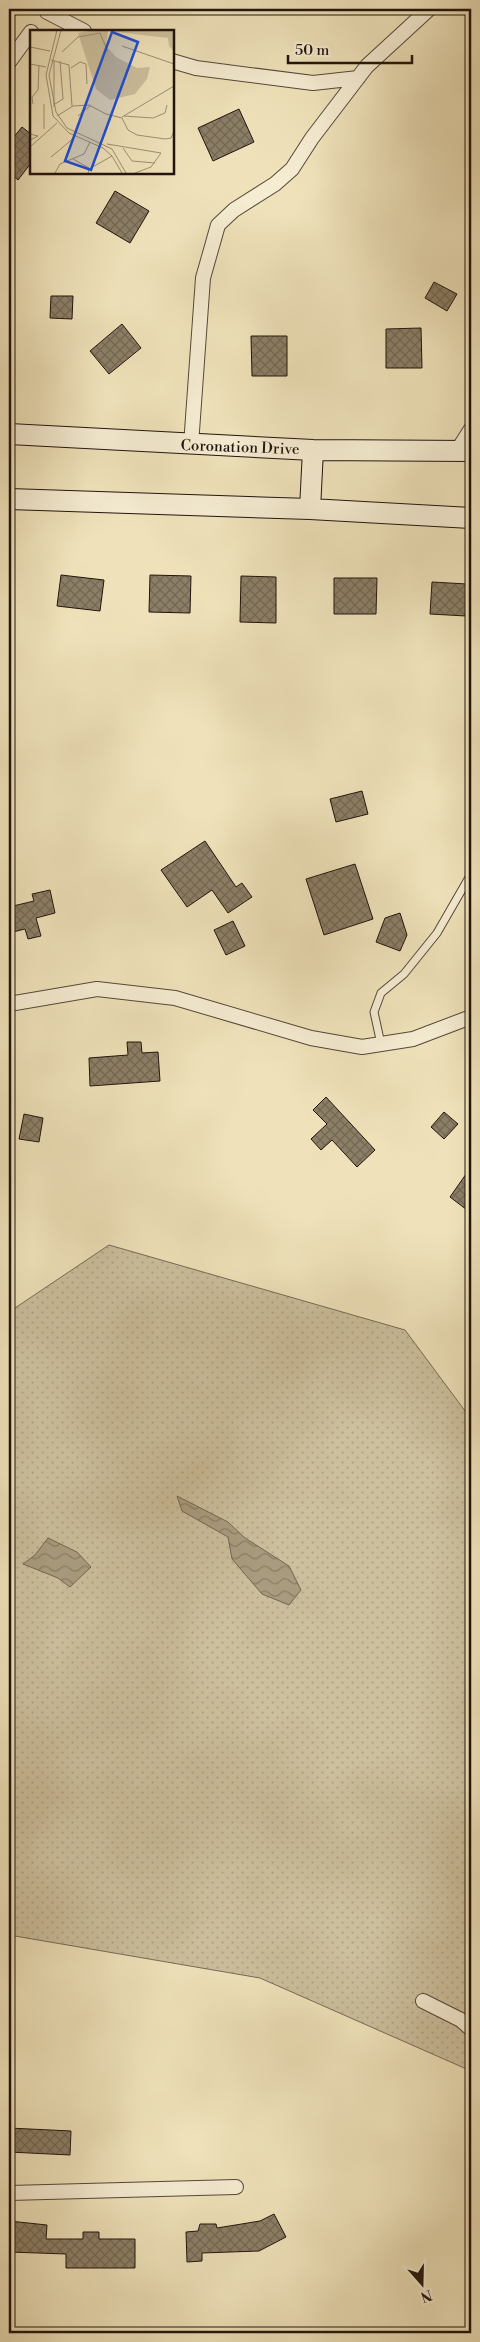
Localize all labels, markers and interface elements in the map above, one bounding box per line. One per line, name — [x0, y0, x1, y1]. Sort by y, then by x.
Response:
inset map — [30, 30, 174, 174]
scale bar — [288, 32, 411, 64]
text: 50 m — [295, 41, 329, 60]
street label: Coronation Drive — [180, 436, 300, 459]
north arrow — [398, 2260, 448, 2310]
text: N — [418, 2285, 434, 2306]

